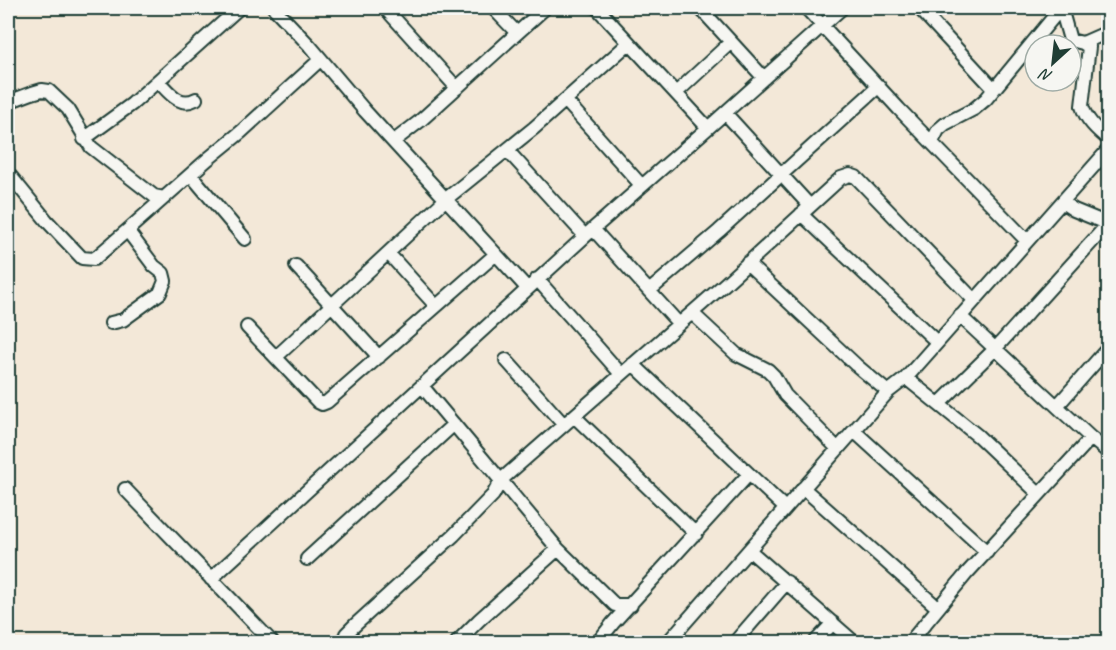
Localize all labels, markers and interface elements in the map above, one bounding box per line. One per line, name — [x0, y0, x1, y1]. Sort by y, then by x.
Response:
north arrow — [1023, 33, 1083, 93]
text: N — [1035, 63, 1056, 87]

